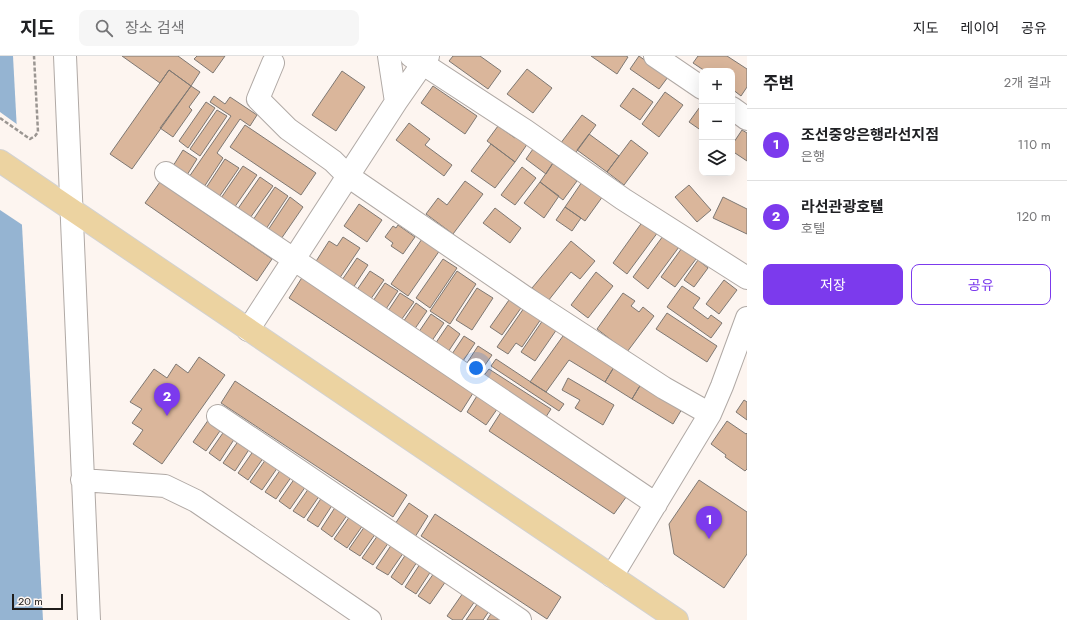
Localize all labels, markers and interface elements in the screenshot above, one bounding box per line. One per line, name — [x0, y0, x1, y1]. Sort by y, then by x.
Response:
search box — [79, 10, 359, 46]
text: 지도 — [20, 15, 55, 42]
icon: search — [93, 17, 115, 39]
text: 장소 검색 — [125, 17, 185, 39]
text: 지도 — [913, 18, 939, 38]
text: 레이어 — [961, 18, 999, 38]
text: 공유 — [1021, 18, 1047, 38]
map controls — [699, 68, 735, 176]
button: + — [699, 68, 735, 104]
text: 주변 — [763, 71, 794, 95]
text: 2개 결과 — [1004, 73, 1051, 92]
button: − — [699, 104, 735, 140]
text: 조선중앙은행라선지점 — [801, 124, 939, 146]
text: 1 — [773, 135, 779, 154]
text: 110 m — [1017, 135, 1051, 154]
button: layers — [699, 140, 735, 176]
text: 은행 — [801, 147, 825, 166]
text: 라선관광호텔 — [801, 196, 884, 218]
text: 2 — [772, 207, 780, 226]
text: 120 m — [1016, 207, 1051, 226]
text: 호텔 — [801, 219, 825, 238]
button: 저장 — [763, 264, 903, 305]
button: 공유 — [911, 264, 1051, 305]
your location — [466, 358, 486, 378]
pin: 2 — [154, 383, 180, 416]
pin: 1 — [696, 506, 722, 539]
scale bar — [12, 592, 63, 611]
text: 20 m — [18, 593, 43, 609]

